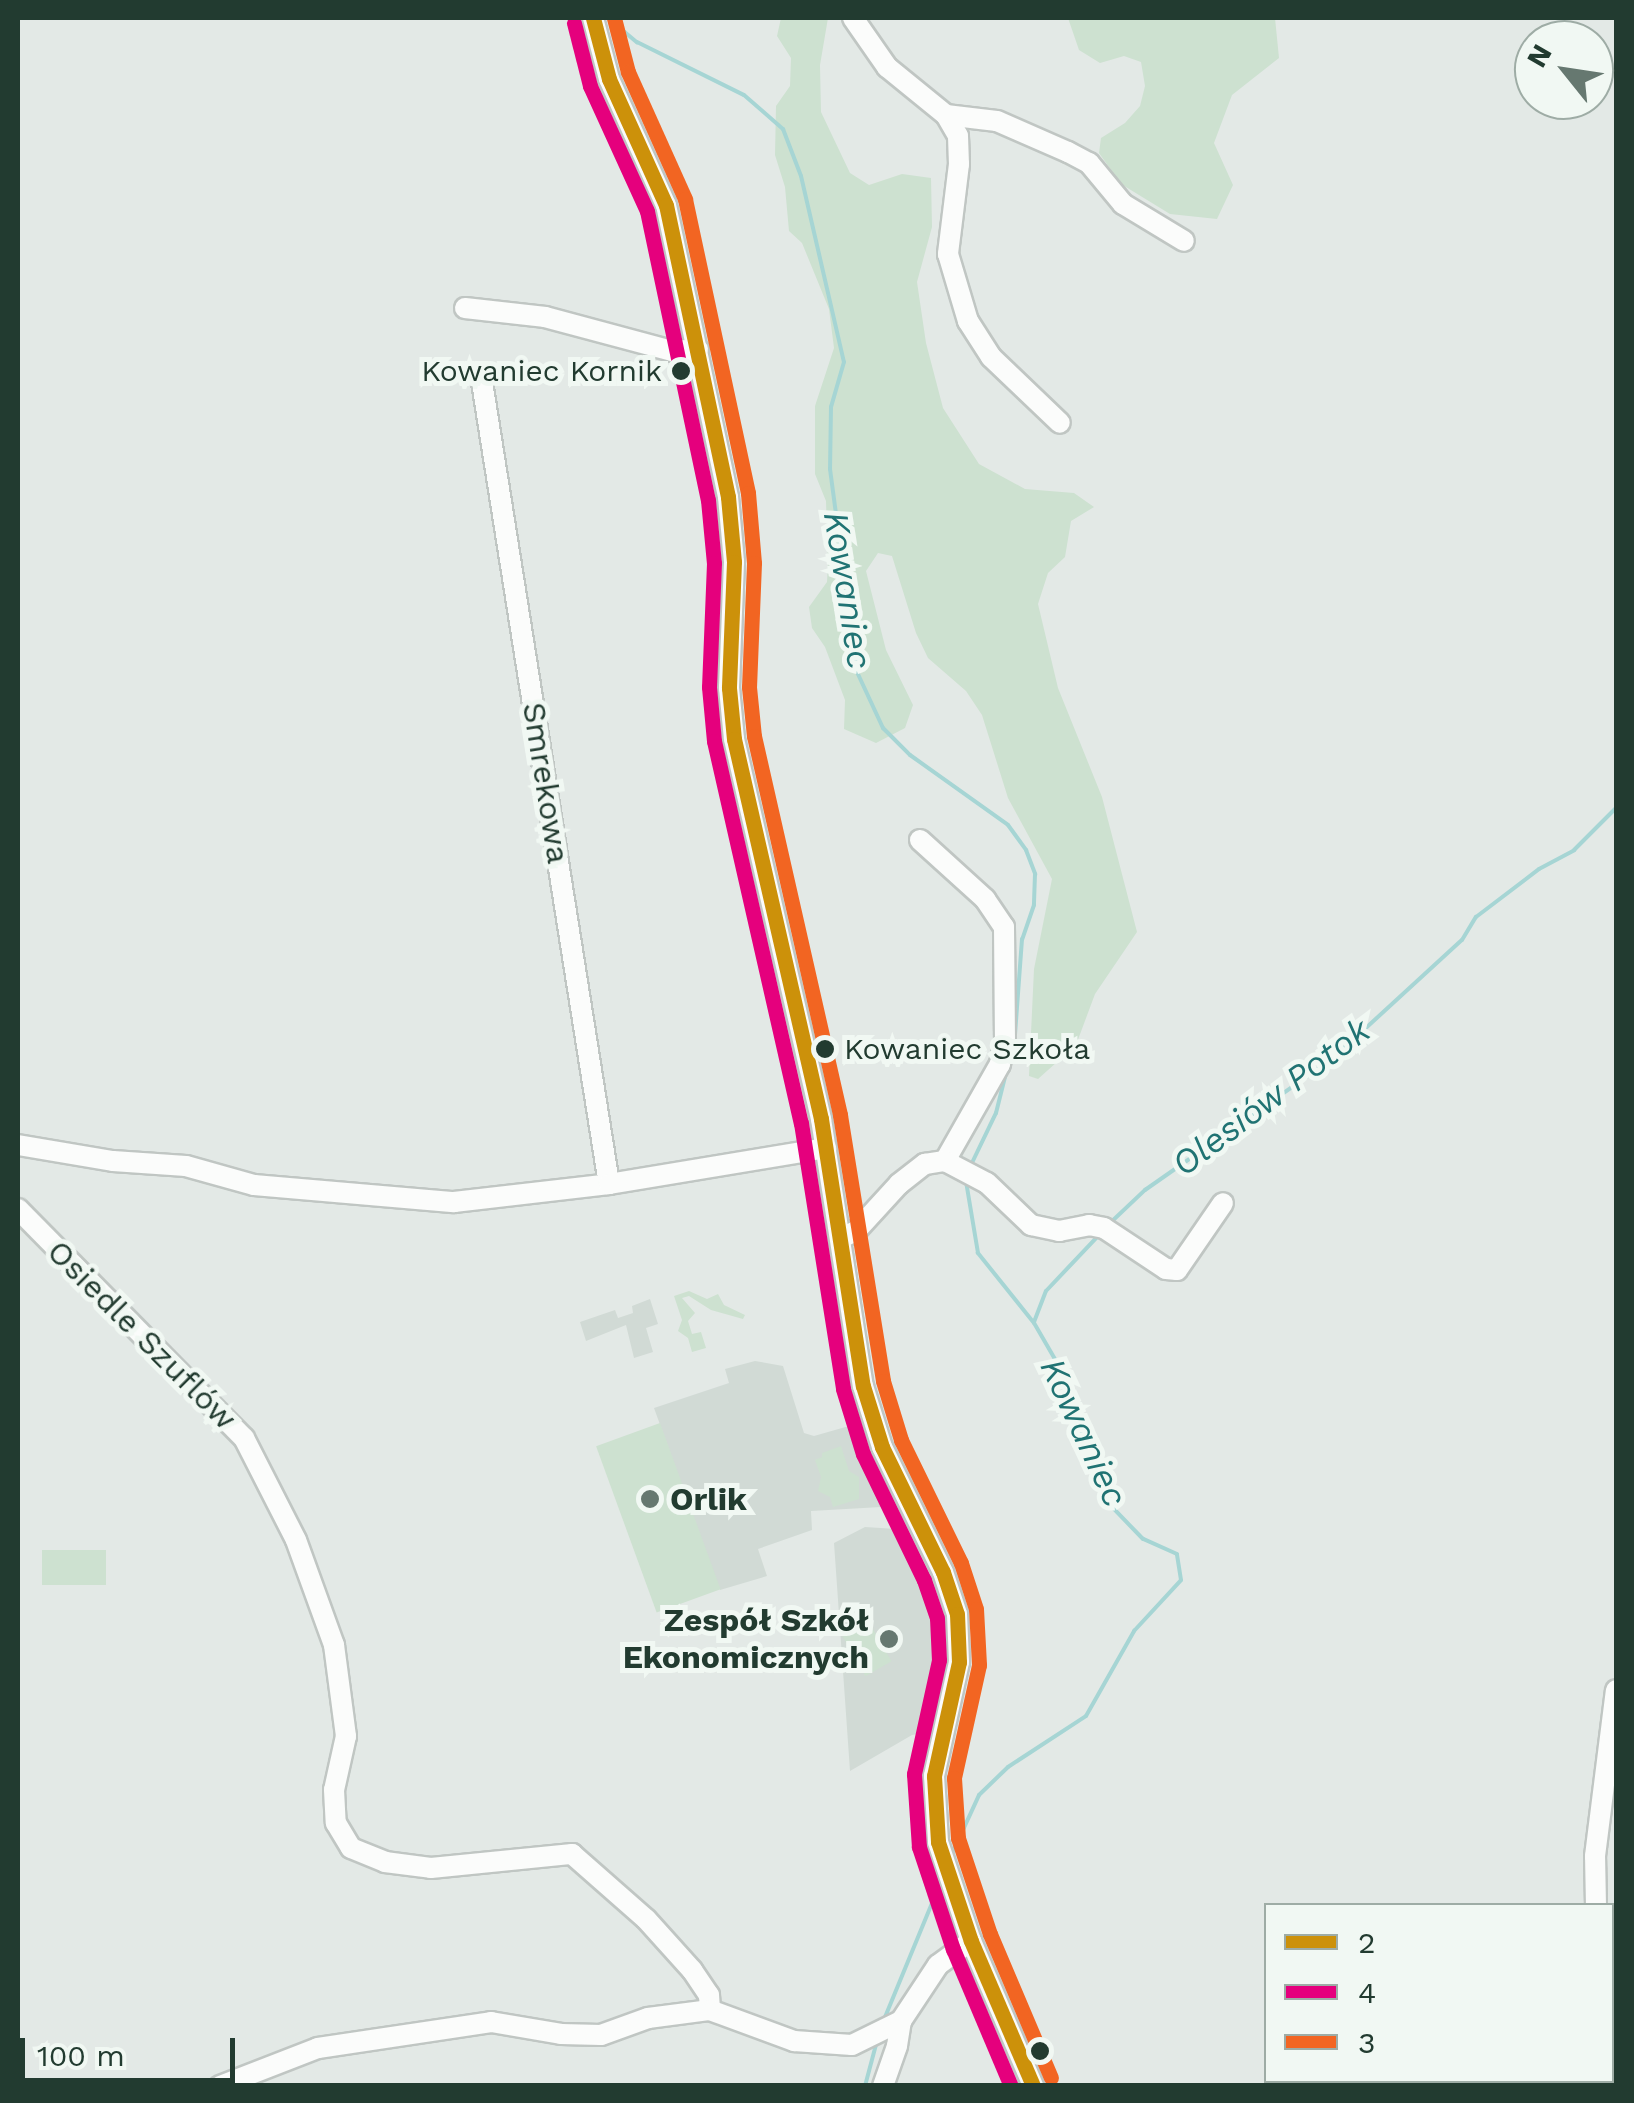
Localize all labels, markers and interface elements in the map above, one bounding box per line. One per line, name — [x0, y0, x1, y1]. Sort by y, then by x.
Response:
north arrow — [1514, 20, 1614, 120]
text: N — [1520, 39, 1559, 73]
place label: Kowaniec Kornik — [421, 353, 662, 389]
marker: Kowaniec Kornik — [671, 361, 691, 381]
water label: Kowaniec — [815, 508, 881, 672]
street label: Smrekowa — [514, 700, 578, 866]
water label: Olesiów Potok — [1163, 1009, 1379, 1185]
place label: Kowaniec Szkoła — [844, 1031, 1090, 1067]
marker: Kowaniec Szkoła — [815, 1039, 835, 1059]
street label: Osiedle Szuflów — [39, 1232, 245, 1438]
water label: Kowaniec — [1031, 1351, 1137, 1513]
place label: Orlik — [670, 1480, 747, 1518]
marker: Orlik — [639, 1488, 661, 1510]
place label: Zespół Szkół Ekonomicznych — [623, 1602, 869, 1677]
marker: Zespół Szkół Ekonomicznych — [878, 1628, 900, 1650]
legend — [1264, 1903, 1614, 2083]
text: 2 — [1358, 1925, 1376, 1960]
text: 4 — [1358, 1975, 1376, 2010]
scale bar — [25, 2018, 240, 2080]
text: 3 — [1358, 2025, 1376, 2060]
text: 100 m — [37, 2038, 125, 2073]
unlabelled marker — [1030, 2041, 1050, 2061]

